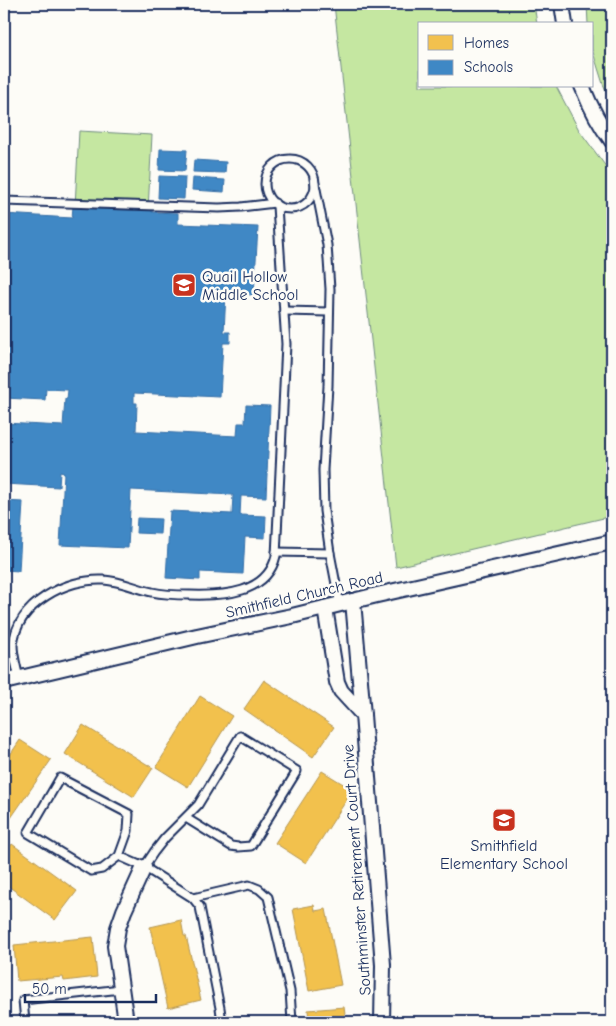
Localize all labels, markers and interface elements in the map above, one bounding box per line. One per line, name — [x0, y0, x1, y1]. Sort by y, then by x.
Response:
legend — [418, 22, 594, 88]
text: Homes — [464, 34, 509, 52]
text: Schools — [464, 58, 513, 76]
place label: Quail Hollow Middle School — [202, 268, 298, 304]
school or university icon: Quail Hollow Middle School — [171, 272, 197, 298]
street label: Smithfield Church Road — [224, 568, 385, 622]
street label: Southminster Retirement Court Drive — [339, 744, 375, 996]
school or university icon: Smithfield Elementary School — [491, 807, 517, 833]
place label: Smithfield Elementary School — [440, 837, 568, 873]
scale bar — [25, 971, 156, 1003]
text: 50 m — [32, 980, 67, 998]

